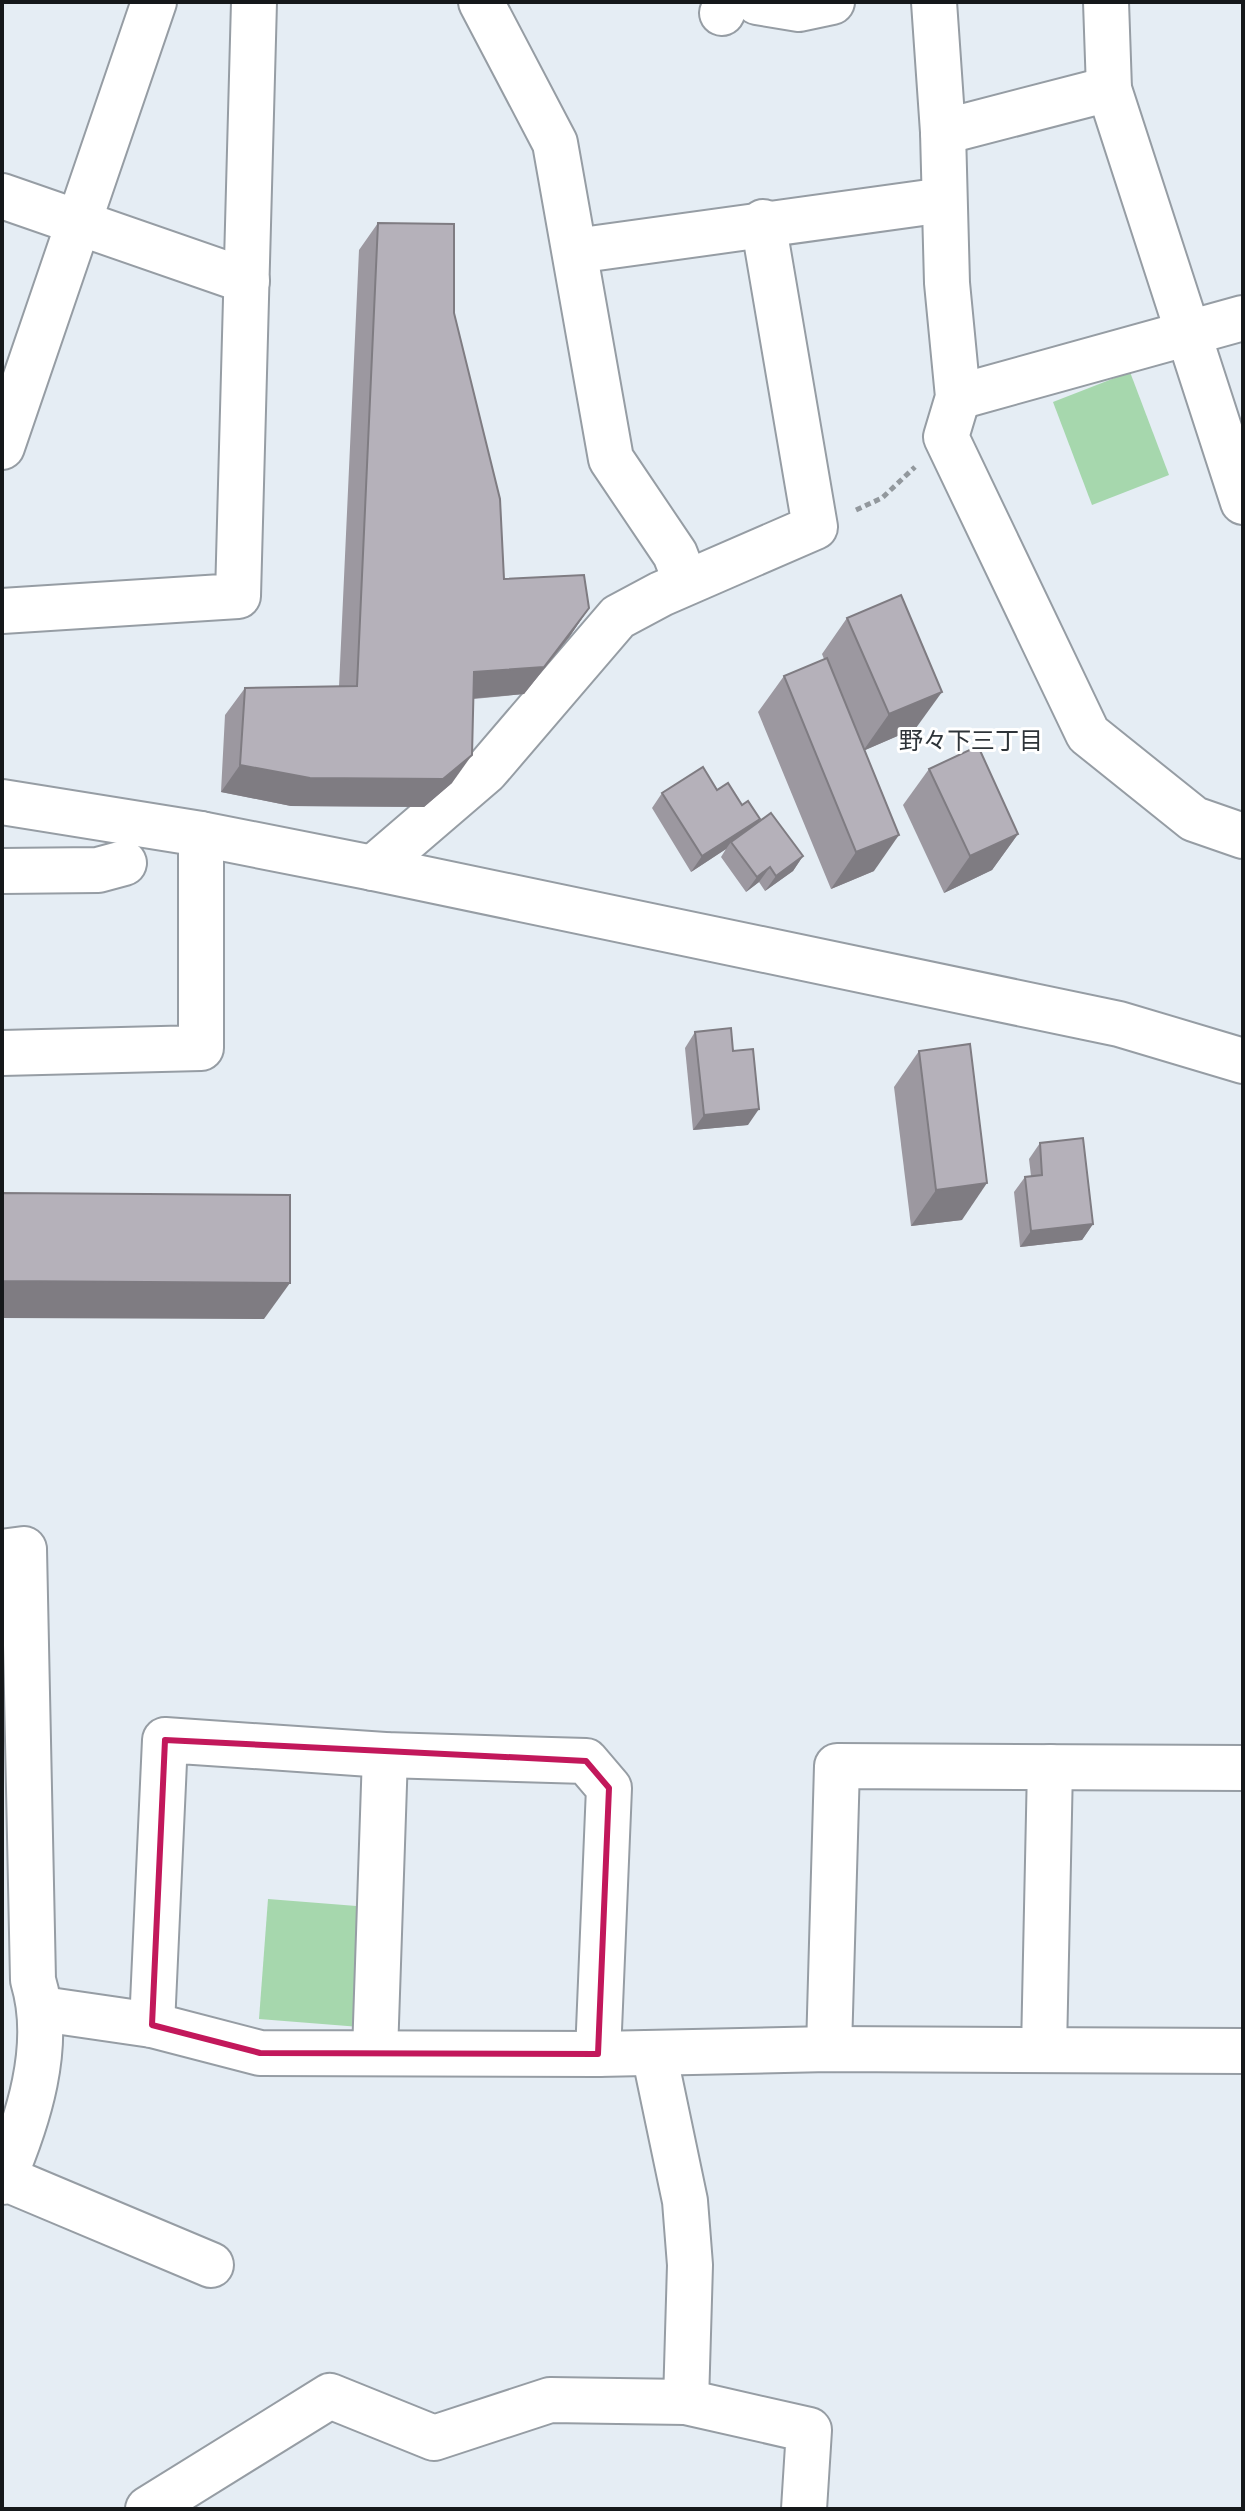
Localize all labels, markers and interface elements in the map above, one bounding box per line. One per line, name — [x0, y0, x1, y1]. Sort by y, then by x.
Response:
district label: 野々下三丁目 — [899, 725, 1043, 756]

